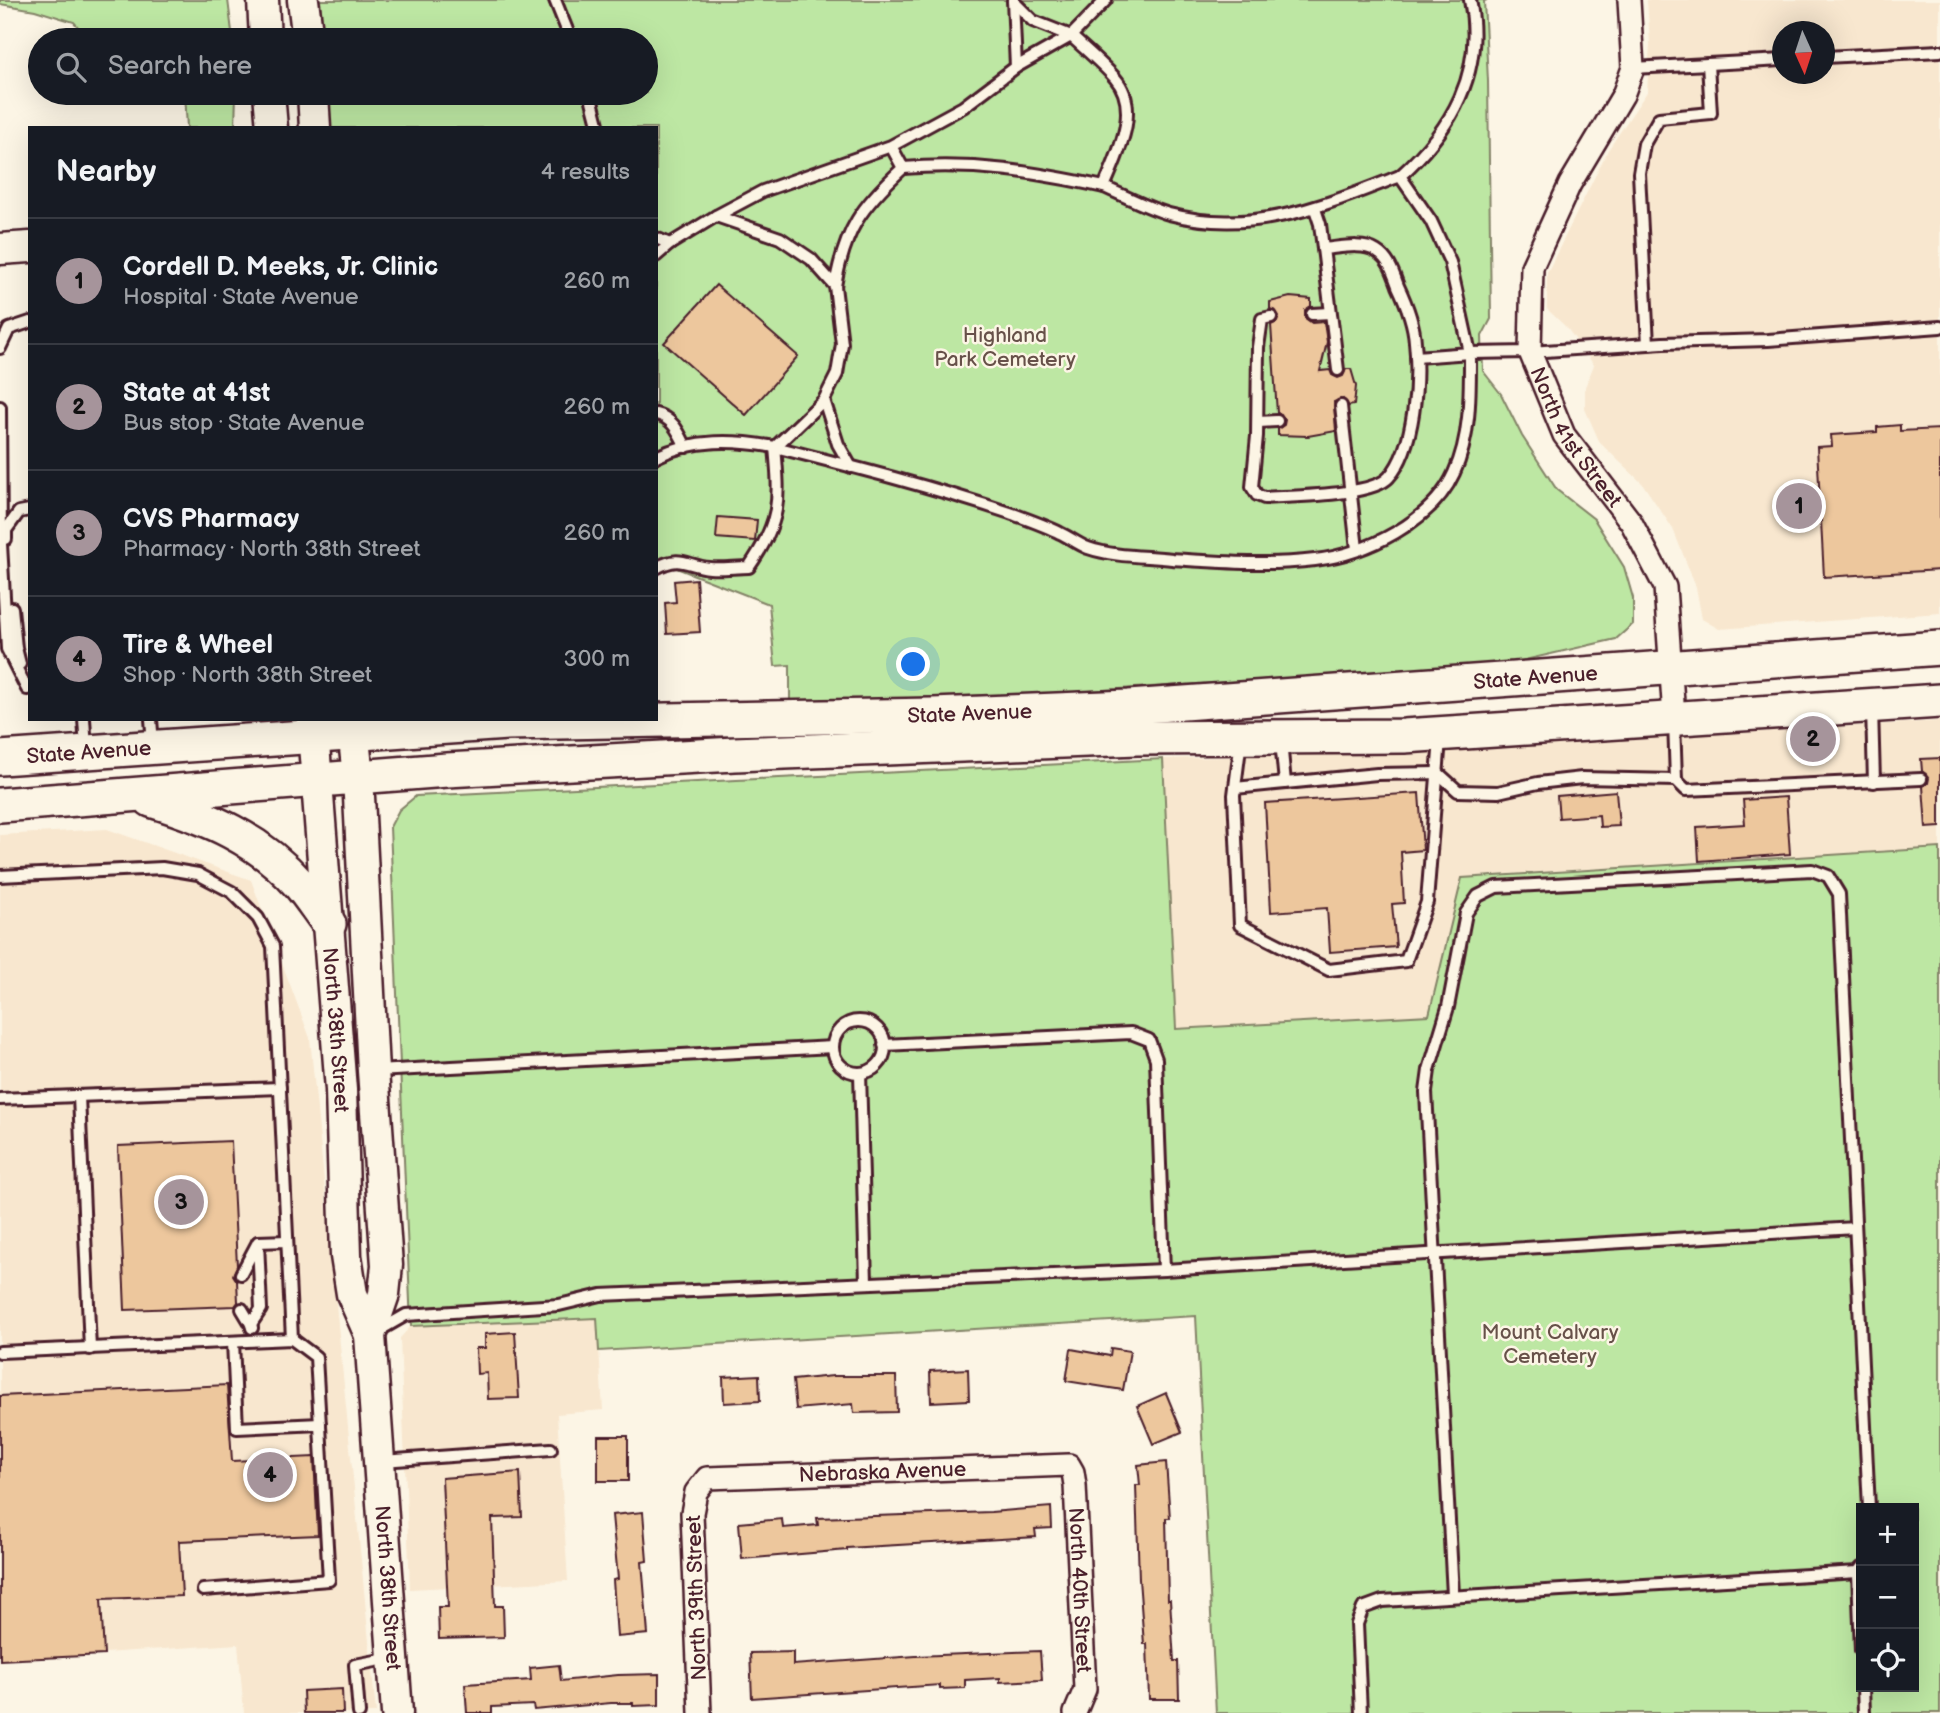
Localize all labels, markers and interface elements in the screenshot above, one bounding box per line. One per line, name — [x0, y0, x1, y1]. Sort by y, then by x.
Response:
north arrow — [1772, 21, 1835, 84]
search box — [28, 28, 658, 105]
icon: search — [52, 48, 90, 86]
text: Search here — [108, 51, 252, 82]
text: Nearby — [56, 154, 156, 190]
text: 4 results — [541, 158, 630, 186]
text: Cordell D. Meeks, Jr. Clinic — [123, 252, 438, 283]
text: 1 — [74, 267, 84, 295]
text: 260 m — [564, 267, 630, 295]
text: Hospital · State Avenue — [123, 283, 359, 311]
park label: Highland Park Cemetery — [934, 323, 1076, 372]
street label: North 41st Street — [1524, 363, 1627, 513]
text: State at 41st — [123, 378, 270, 409]
text: 2 — [72, 393, 86, 421]
text: 260 m — [564, 393, 630, 421]
text: Bus stop · State Avenue — [123, 409, 365, 437]
pin: 1 — [1776, 480, 1822, 532]
text: CVS Pharmacy — [123, 504, 299, 535]
text: 3 — [72, 519, 86, 547]
text: 260 m — [564, 519, 630, 547]
text: Pharmacy · North 38th Street — [123, 535, 421, 563]
text: Tire & Wheel — [123, 630, 273, 661]
text: 4 — [72, 645, 86, 673]
text: 300 m — [564, 645, 630, 673]
your location — [896, 647, 930, 681]
text: Shop · North 38th Street — [123, 661, 372, 689]
street label: State Avenue — [1472, 661, 1599, 695]
street label: State Avenue — [907, 699, 1033, 728]
pin: 2 — [1790, 713, 1836, 765]
street label: State Avenue — [26, 736, 152, 769]
street label: North 38th Street — [317, 947, 354, 1114]
pin: 3 — [158, 1176, 204, 1228]
park label: Mount Calvary Cemetery — [1482, 1320, 1619, 1369]
pin: 4 — [247, 1449, 293, 1501]
street label: Nebraska Avenue — [798, 1457, 967, 1488]
map controls — [1856, 1503, 1919, 1692]
button: + — [1856, 1503, 1919, 1566]
street label: North 38th Street — [369, 1505, 406, 1672]
street label: North 40th Street — [1063, 1507, 1096, 1674]
street label: North 39th Street — [681, 1514, 712, 1681]
button: − — [1856, 1566, 1919, 1629]
button: locate — [1856, 1629, 1919, 1692]

